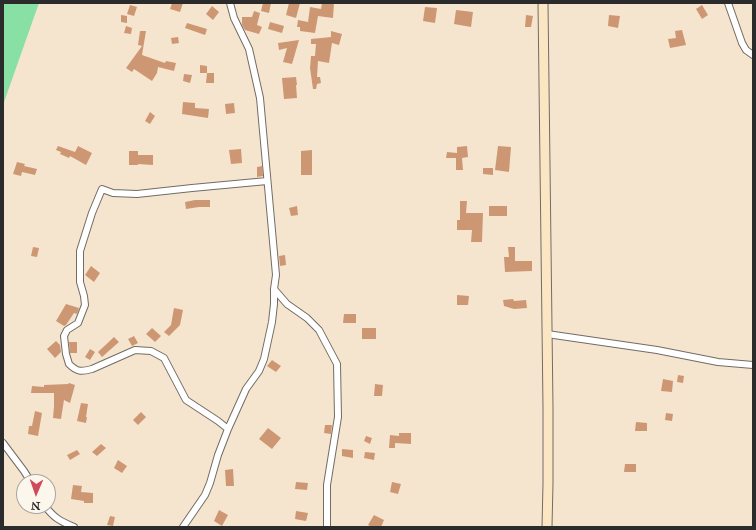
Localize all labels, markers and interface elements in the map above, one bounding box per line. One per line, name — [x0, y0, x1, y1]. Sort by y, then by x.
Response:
north arrow — [16, 474, 56, 514]
text: N — [31, 499, 40, 512]

